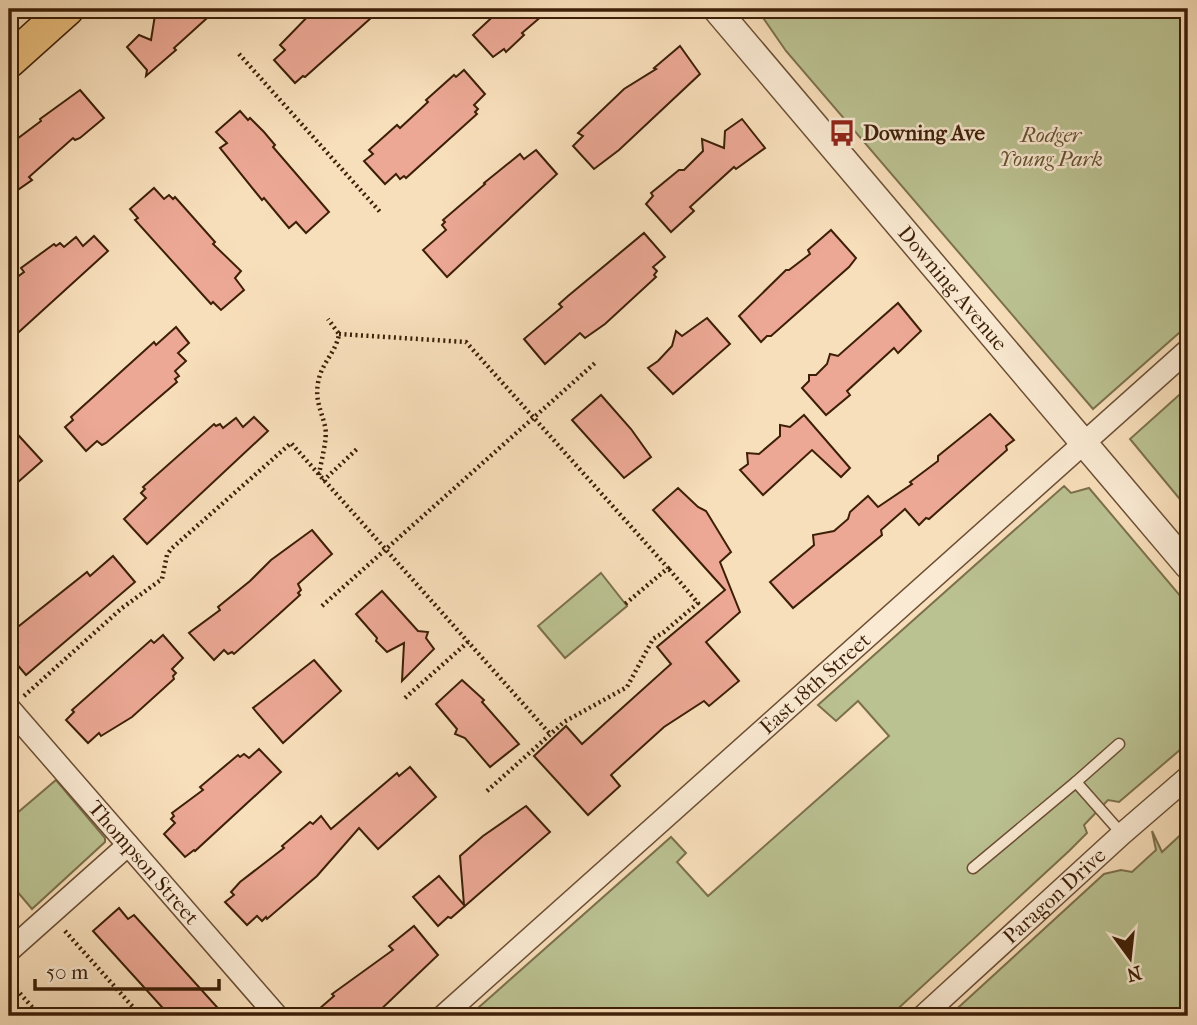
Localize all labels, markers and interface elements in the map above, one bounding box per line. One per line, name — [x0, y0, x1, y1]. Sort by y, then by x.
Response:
bus stop icon: Downing Ave — [827, 118, 857, 148]
place label: Downing Ave — [863, 121, 985, 145]
park label: Rodger Young Park — [999, 123, 1103, 171]
street label: Downing Avenue — [893, 221, 1012, 356]
street label: East 18th Street — [755, 628, 875, 739]
street label: Thompson Street — [83, 796, 204, 930]
street label: Paragon Drive — [998, 843, 1111, 949]
north arrow — [1096, 923, 1166, 993]
scale bar — [35, 948, 219, 992]
text: 50 m — [46, 960, 89, 984]
text: N — [1124, 961, 1144, 986]

